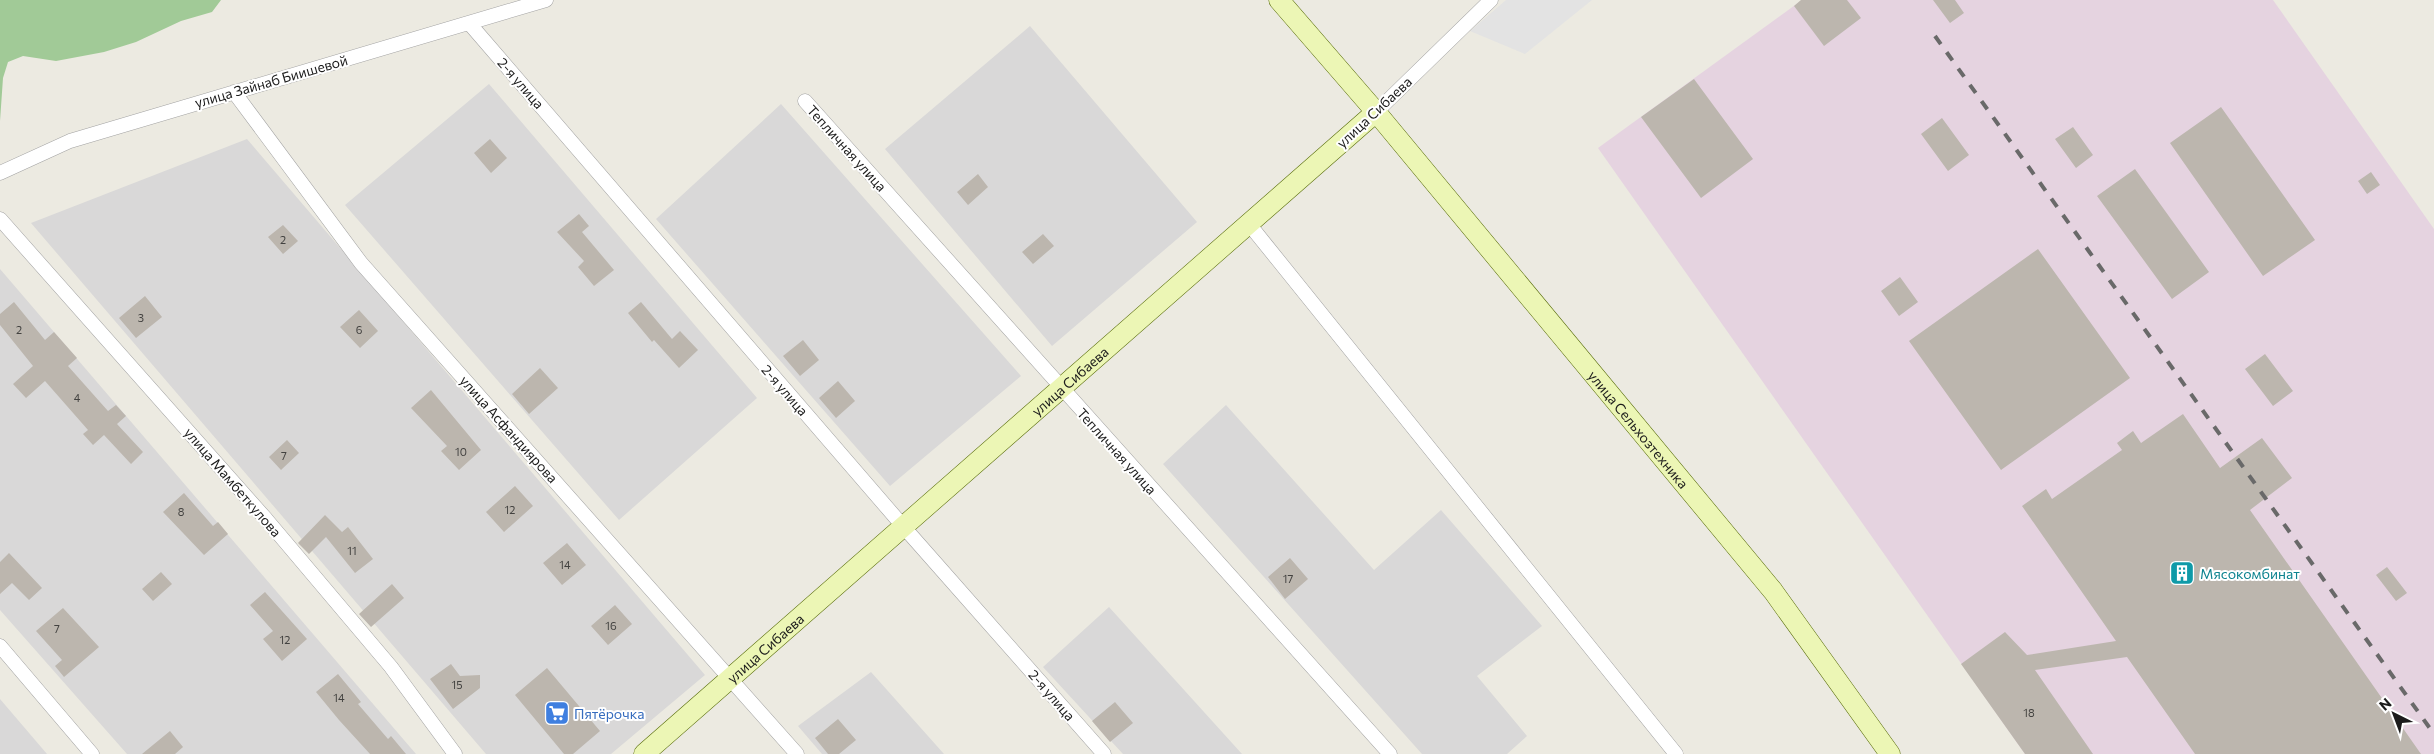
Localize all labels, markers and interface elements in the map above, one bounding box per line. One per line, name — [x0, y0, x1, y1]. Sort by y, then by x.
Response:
street label: улица Зайнаб Биишевой — [193, 51, 349, 111]
street label: 2-я улица — [494, 54, 548, 112]
street label: улица Сибаева — [1333, 73, 1415, 151]
street label: Тепличная улица — [804, 101, 890, 195]
house number: 2 — [280, 233, 286, 246]
house number: 3 — [138, 311, 144, 324]
house number: 2 — [16, 323, 22, 336]
house number: 6 — [356, 323, 363, 336]
street label: улица Сибаева — [1028, 343, 1111, 419]
street label: 2-я улица — [758, 361, 812, 419]
street label: улица Сельхозтехника — [1585, 367, 1692, 491]
street label: улица Асфандиярова — [456, 372, 562, 486]
house number: 4 — [74, 391, 81, 404]
street label: Тепличная улица — [1074, 404, 1160, 498]
street label: улица Мамбеткулова — [181, 424, 285, 540]
house number: 10 — [455, 445, 467, 458]
house number: 7 — [281, 449, 287, 462]
house number: 12 — [505, 503, 515, 516]
house number: 8 — [178, 505, 185, 518]
house number: 11 — [347, 544, 357, 557]
house number: 14 — [559, 558, 571, 571]
building icon: Мясокомбинат — [2169, 560, 2195, 586]
place label: Мясокомбинат — [2200, 565, 2300, 582]
house number: 17 — [1283, 572, 1293, 585]
street label: улица Сибаева — [723, 610, 807, 686]
house number: 16 — [605, 619, 617, 632]
house number: 7 — [54, 622, 60, 635]
house number: 12 — [280, 633, 290, 646]
street label: 2-я улица — [1025, 666, 1079, 724]
house number: 15 — [451, 678, 463, 691]
north arrow — [2369, 689, 2419, 739]
house number: 14 — [333, 691, 345, 704]
text: N — [2375, 694, 2395, 714]
supermarket icon: Пятёрочка — [544, 700, 570, 726]
place label: Пятёрочка — [574, 705, 644, 722]
house number: 18 — [2023, 706, 2035, 719]

